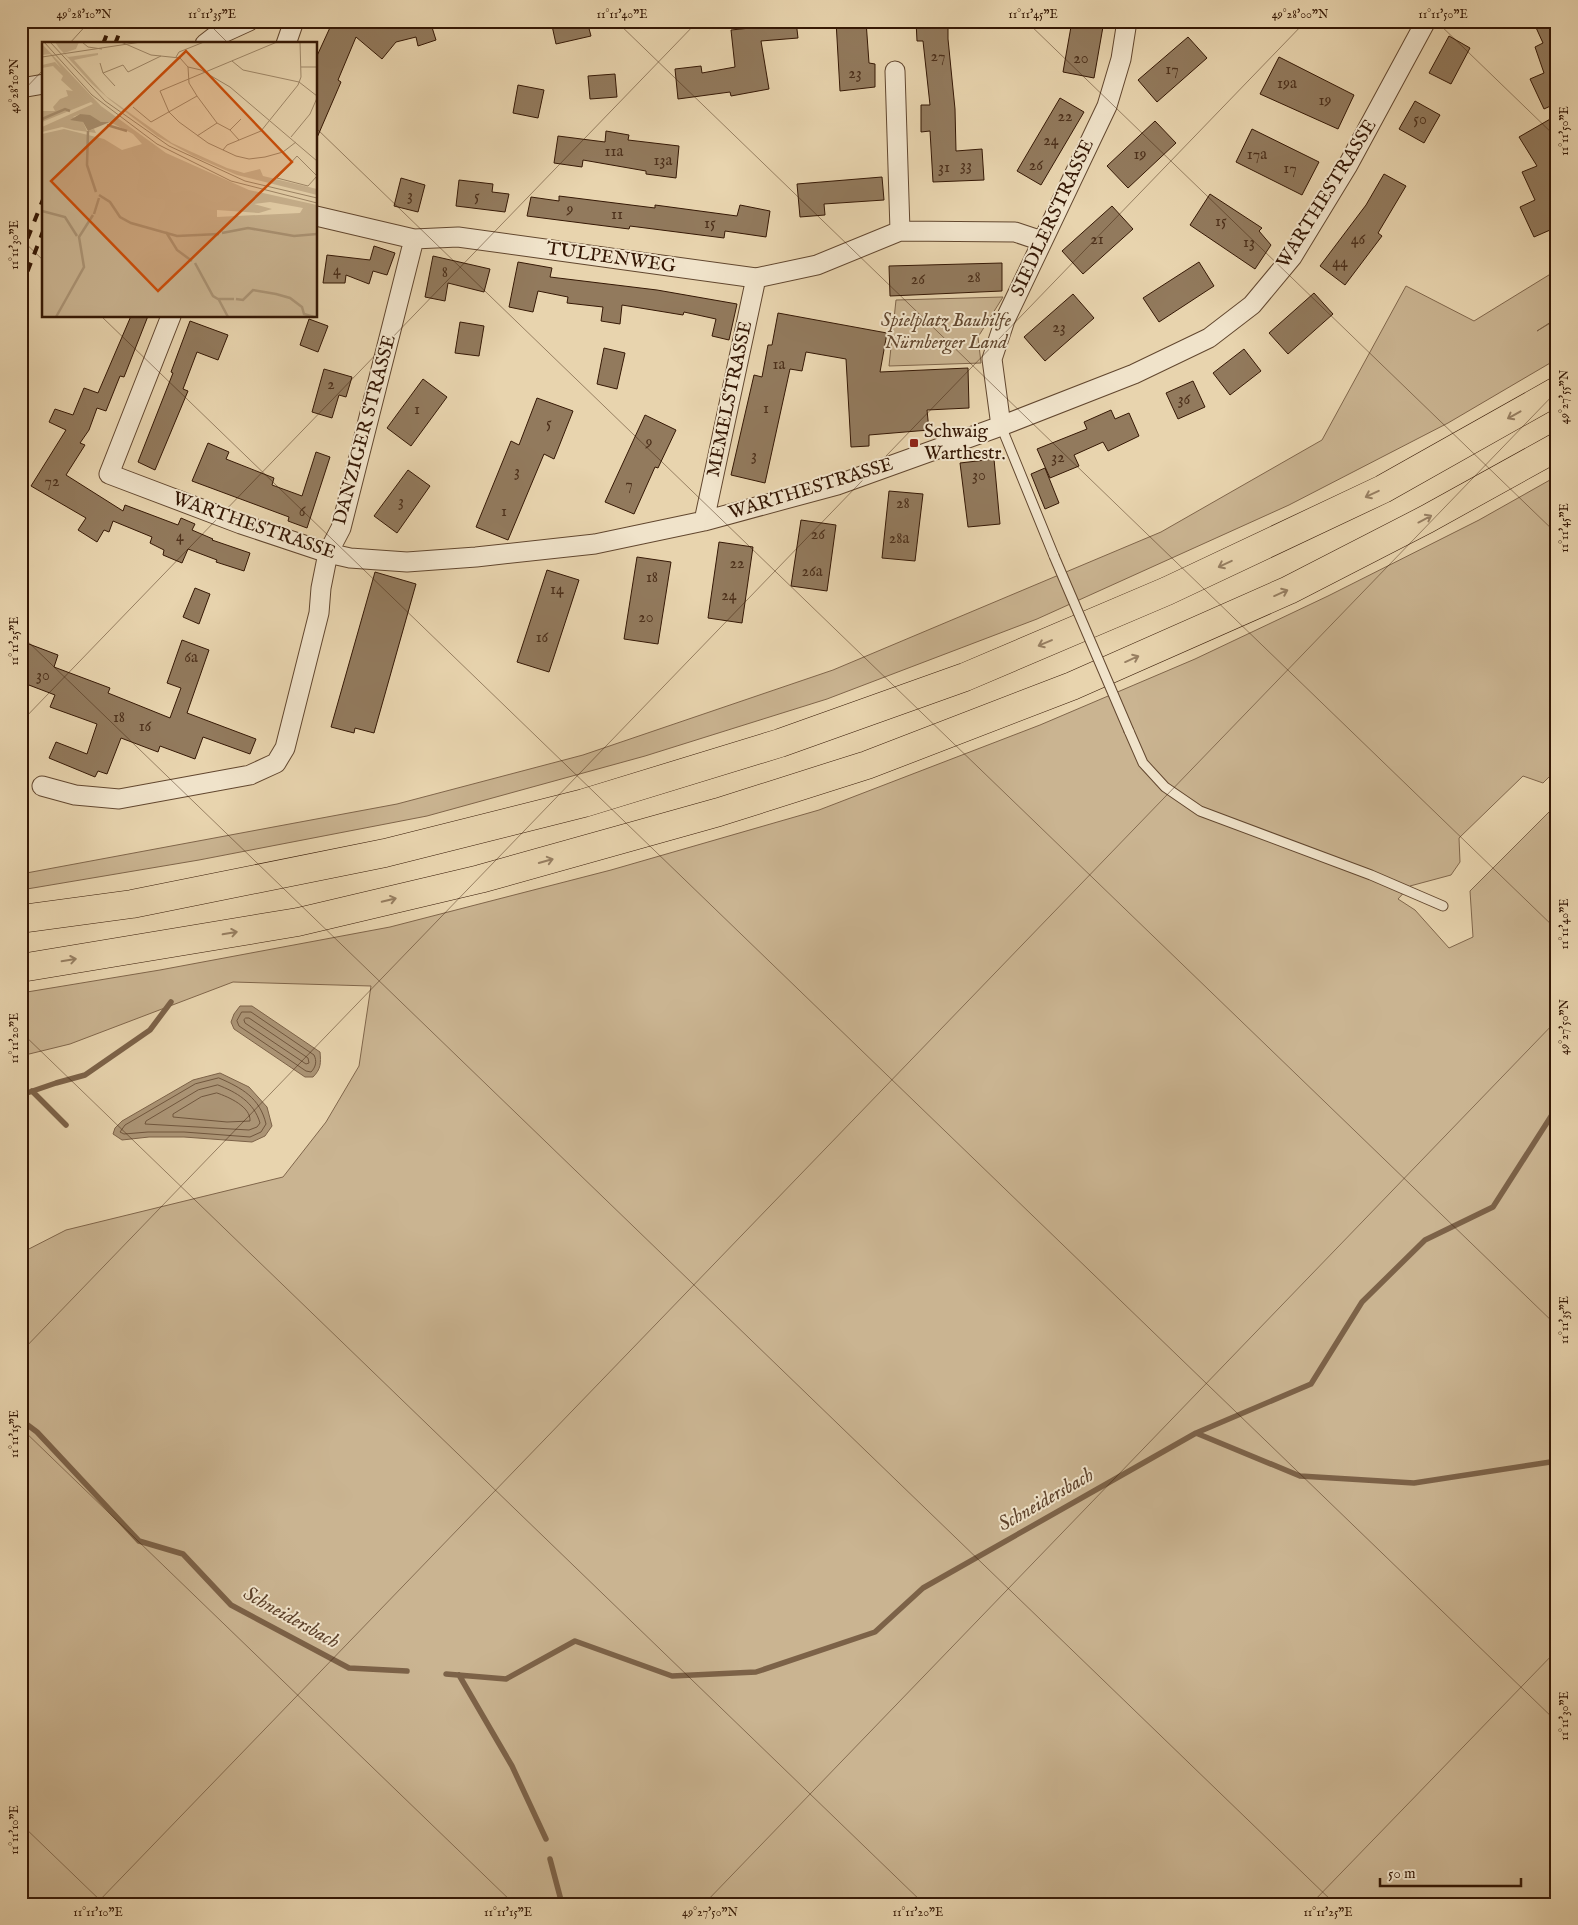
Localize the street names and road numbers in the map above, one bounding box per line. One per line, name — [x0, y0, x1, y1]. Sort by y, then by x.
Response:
street label: WARTHESTRASSE — [1272, 115, 1382, 273]
street label: SIEDLERSTRASSE — [1006, 136, 1100, 300]
street label: TULPENWEG — [545, 237, 677, 279]
street label: MEMELSTRASSE — [702, 319, 758, 479]
street label: DANZIGER STRASSE — [328, 332, 402, 528]
street label: WARTHESTRASSE — [726, 453, 896, 525]
street label: WARTHESTRASSE — [169, 487, 339, 565]

